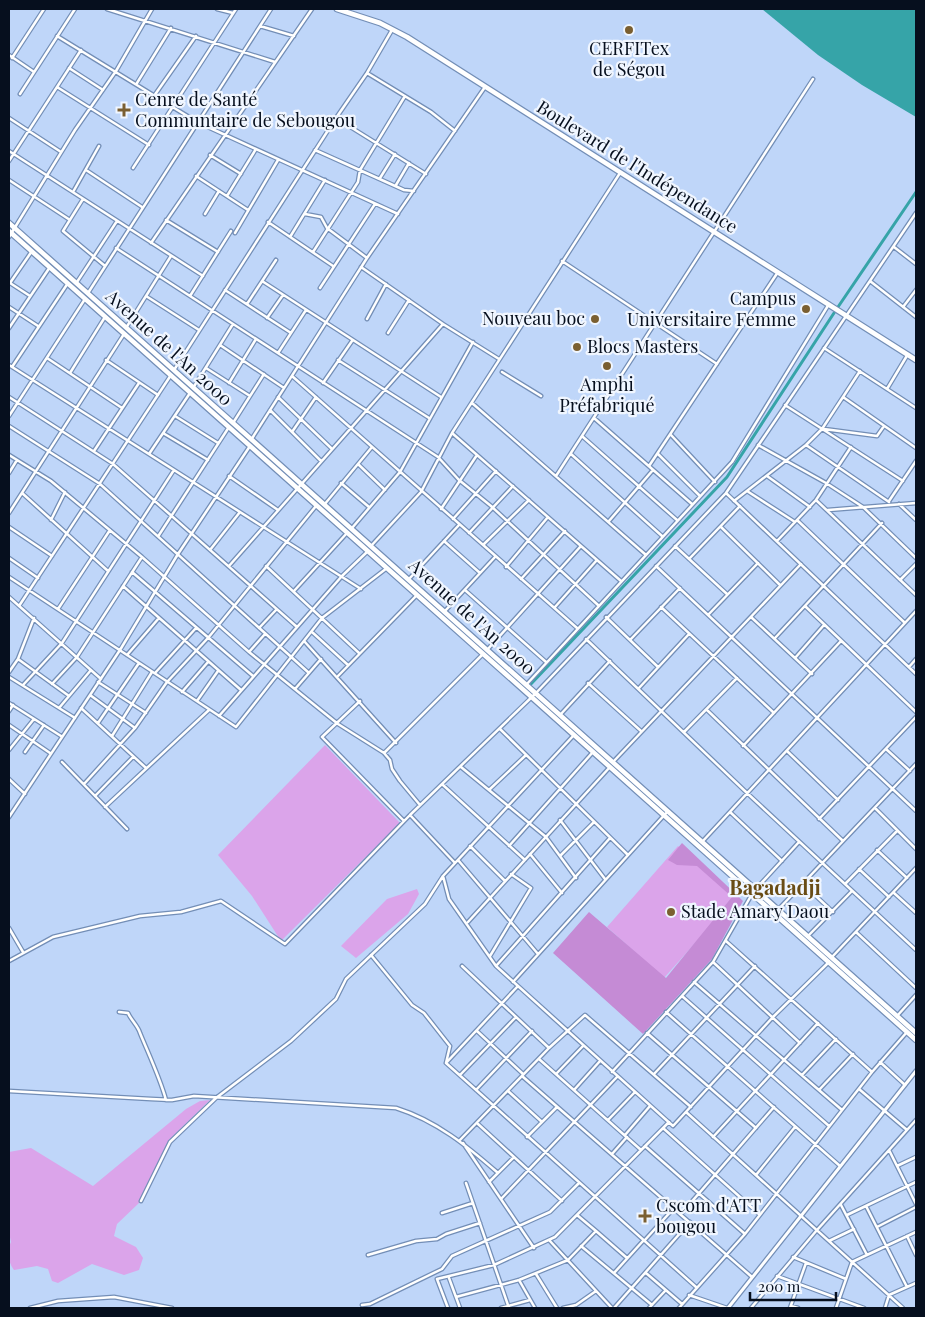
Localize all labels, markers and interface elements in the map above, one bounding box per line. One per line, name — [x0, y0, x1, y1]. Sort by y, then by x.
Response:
marker: CERFITex de Ségou — [623, 24, 635, 36]
place label: CERFITex de Ségou — [589, 36, 670, 81]
place label: Cenre de Santé Communtaire de Sebougou — [135, 87, 356, 132]
street label: Boulevard de l'Indépendance — [533, 94, 743, 238]
marker: Cenre de Santé Communtaire de Sebougou — [117, 103, 131, 117]
street label: Avenue de l'An 2000 — [100, 283, 238, 411]
place label: Campus Universitaire Femme — [627, 286, 796, 331]
marker: Campus Universitaire Femme — [800, 303, 812, 315]
place label: Nouveau boc — [482, 306, 585, 330]
marker: Nouveau boc — [589, 313, 601, 325]
place label: Blocs Masters — [587, 334, 698, 358]
marker: Blocs Masters — [571, 341, 583, 353]
marker: Amphi Préfabriqué — [601, 360, 613, 372]
place label: Amphi Préfabriqué — [559, 372, 655, 417]
street label: Avenue de l'An 2000 — [403, 552, 541, 680]
district label: Bagadadji — [729, 873, 821, 900]
place label: Stade Amary Daou — [681, 899, 830, 923]
marker: Stade Amary Daou — [665, 906, 677, 918]
place label: Cscom d'ATT bougou — [656, 1193, 761, 1238]
marker: Cscom d'ATT bougou — [638, 1209, 652, 1223]
scale bar — [750, 1270, 836, 1302]
text: 200 m — [758, 1276, 801, 1296]

